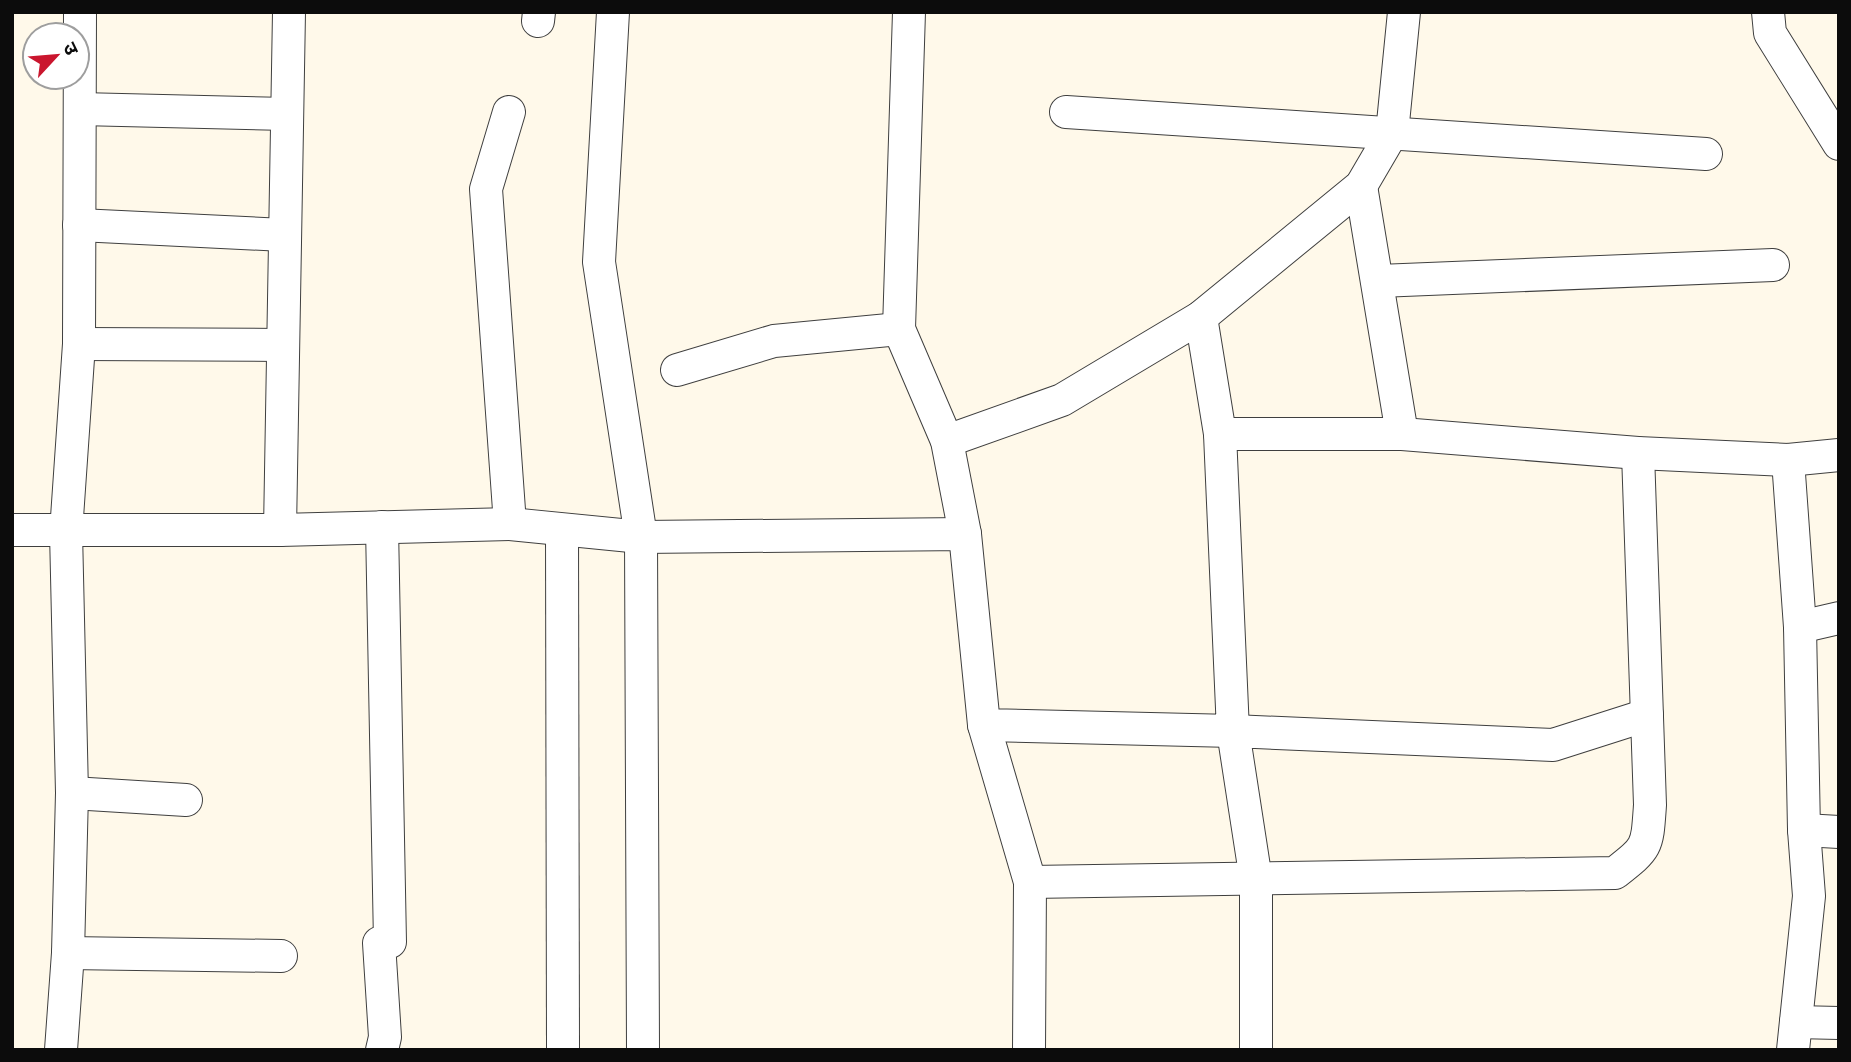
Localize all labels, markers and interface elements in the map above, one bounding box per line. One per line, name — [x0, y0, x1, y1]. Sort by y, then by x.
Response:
north arrow — [21, 21, 91, 91]
text: उ — [58, 37, 87, 60]

